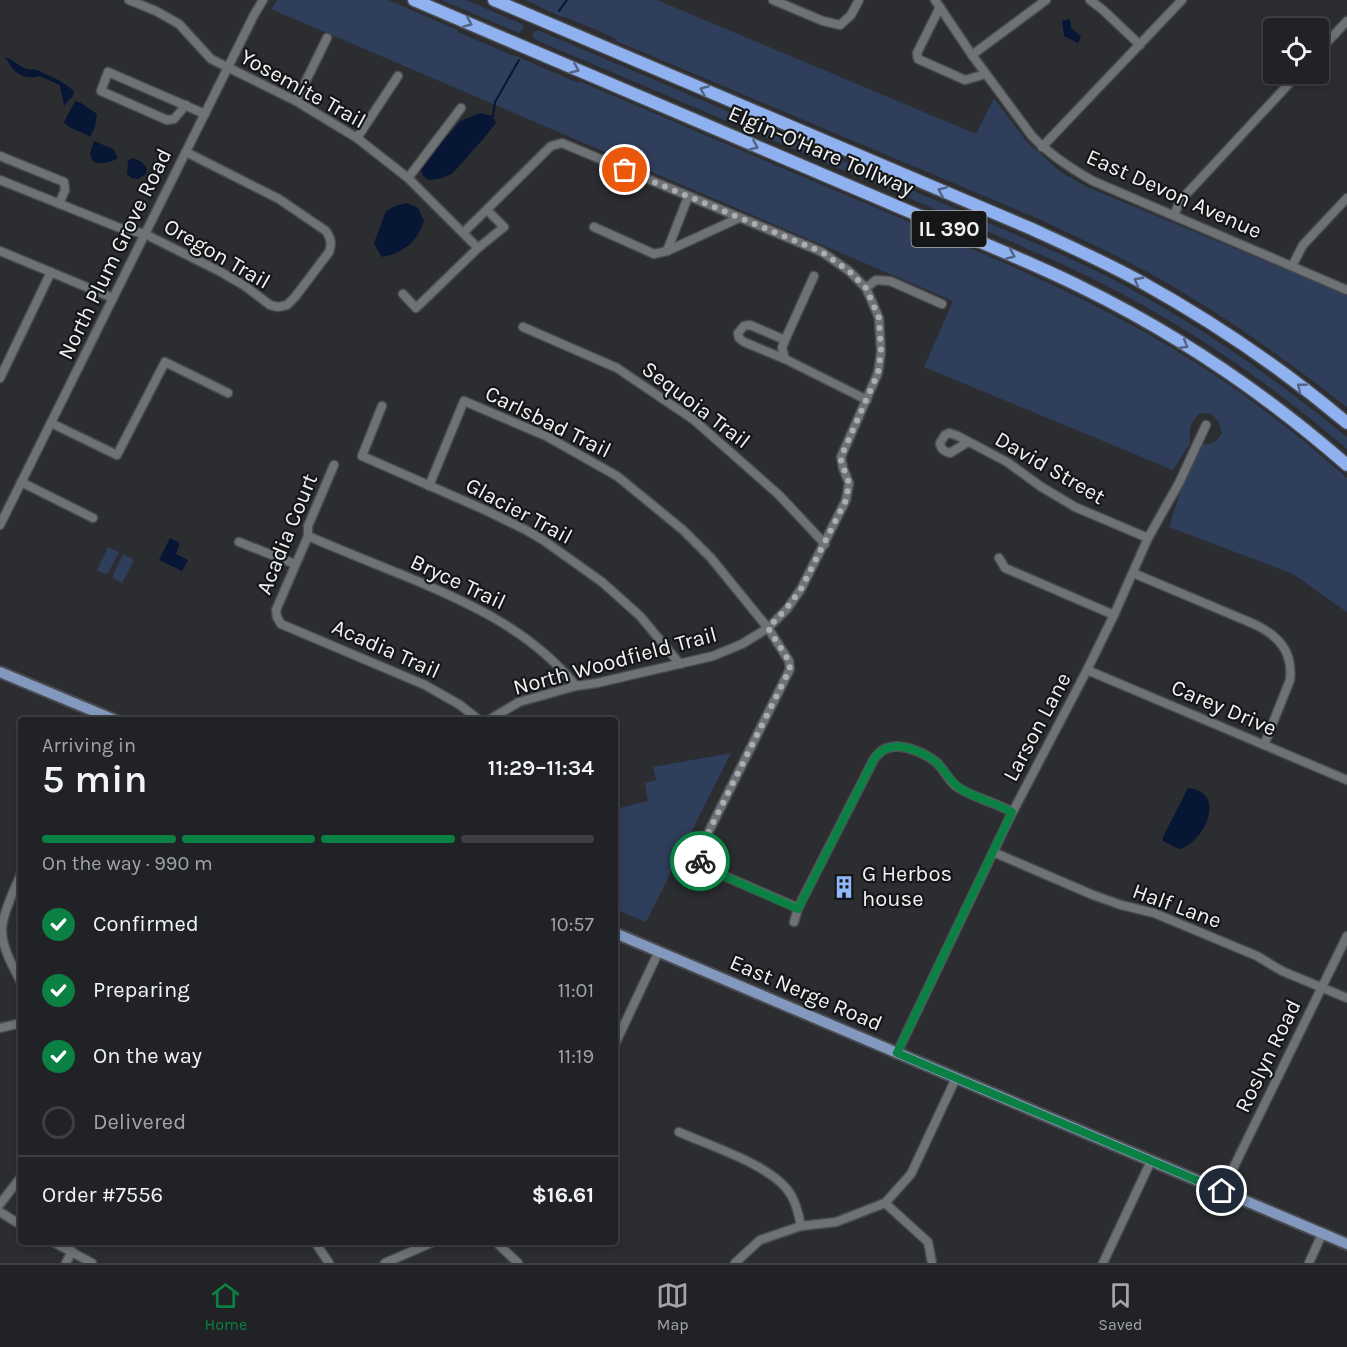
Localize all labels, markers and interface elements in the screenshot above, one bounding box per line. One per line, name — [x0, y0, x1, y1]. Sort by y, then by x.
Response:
one-way arrow — [461, 16, 472, 28]
map controls — [1263, 18, 1329, 84]
button: locate — [1263, 18, 1329, 84]
street label: Yosemite Trail — [236, 44, 370, 134]
one-way arrow — [569, 62, 580, 74]
one-way arrow — [700, 85, 711, 97]
street label: Elgin-O'Hare Tollway — [724, 100, 918, 202]
one-way arrow — [748, 138, 759, 150]
street label: North Plum Grove Road — [53, 144, 177, 364]
pin — [599, 144, 650, 195]
street label: East Devon Avenue — [1082, 144, 1266, 244]
icon: bag — [608, 153, 641, 186]
one-way arrow — [937, 186, 948, 198]
road number: IL 390 — [912, 211, 986, 247]
street label: Oregon Trail — [159, 213, 275, 295]
one-way arrow — [1005, 248, 1016, 260]
one-way arrow — [1134, 277, 1144, 288]
one-way arrow — [1178, 337, 1188, 349]
street label: Sequoia Trail — [637, 356, 755, 454]
street label: Carlsbad Trail — [481, 380, 615, 464]
one-way arrow — [1297, 383, 1308, 394]
street label: David Street — [990, 426, 1110, 510]
street label: Acadia Court — [251, 470, 323, 598]
street label: Glacier Trail — [461, 472, 577, 550]
street label: Bryce Trail — [406, 549, 510, 615]
street label: Acadia Trail — [328, 614, 444, 684]
street label: North Woodfield Trail — [510, 621, 720, 701]
street label: Larson Lane — [997, 668, 1077, 786]
street label: Carey Drive — [1168, 674, 1280, 742]
text: Arriving in — [42, 734, 136, 757]
text: 11:29–11:34 — [488, 755, 594, 781]
text: 5 min — [42, 756, 148, 802]
courier — [670, 831, 730, 891]
icon: bike — [684, 845, 717, 878]
text: On the way · 990 m — [42, 852, 213, 875]
place label: G Herbos house — [862, 861, 952, 912]
building icon: G Herbos house — [831, 874, 857, 900]
street label: Half Lane — [1129, 878, 1225, 934]
icon: check — [42, 908, 75, 941]
text: Confirmed — [93, 911, 199, 937]
text: 10:57 — [550, 913, 594, 936]
street label: East Nerge Road — [726, 949, 886, 1037]
icon: check — [42, 974, 75, 1007]
text: Preparing — [93, 977, 190, 1003]
text: 11:01 — [558, 979, 594, 1002]
street label: Roslyn Road — [1229, 995, 1307, 1117]
icon: check — [42, 1040, 75, 1073]
text: On the way — [93, 1043, 202, 1069]
text: 11:19 — [558, 1045, 594, 1068]
text: Delivered — [93, 1109, 186, 1135]
pin — [1196, 1165, 1247, 1216]
icon: home — [1205, 1174, 1238, 1207]
text: Order #7556 — [42, 1182, 163, 1208]
text: $16.61 — [532, 1182, 594, 1208]
tab: Home — [205, 1279, 247, 1334]
tab: Map — [656, 1279, 689, 1334]
tab: Saved — [1098, 1279, 1142, 1334]

